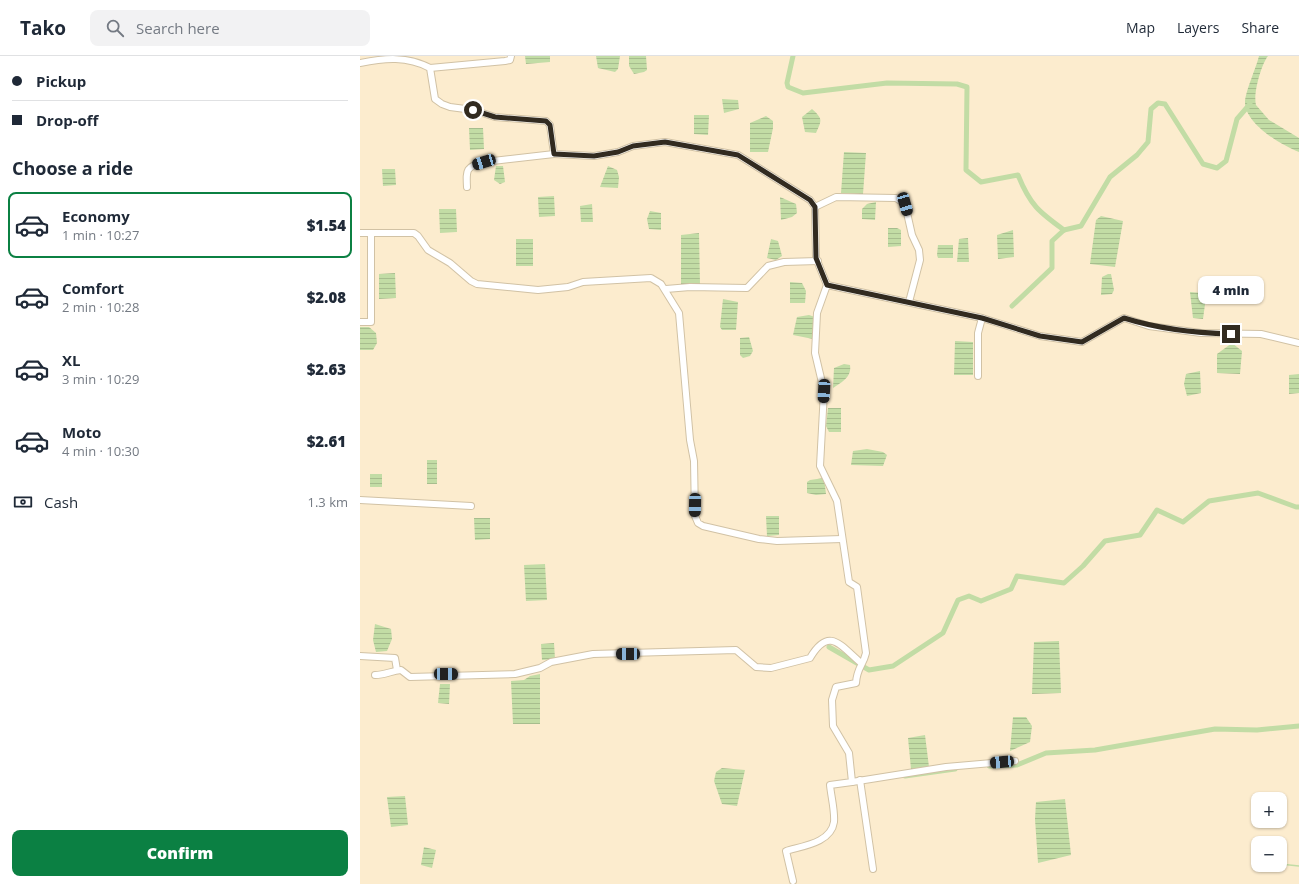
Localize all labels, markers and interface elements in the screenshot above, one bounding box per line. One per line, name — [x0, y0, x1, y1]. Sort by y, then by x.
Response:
search box — [90, 10, 370, 46]
text: Tako — [20, 15, 66, 41]
icon: search — [104, 17, 126, 39]
text: Search here — [136, 18, 220, 38]
text: Map — [1126, 18, 1155, 37]
text: Layers — [1177, 18, 1219, 37]
text: Share — [1241, 18, 1279, 37]
text: Pickup — [36, 71, 86, 91]
route start — [464, 101, 482, 119]
text: Drop-off — [36, 110, 98, 130]
car — [471, 153, 497, 171]
text: Choose a ride — [12, 156, 133, 180]
car — [896, 191, 914, 217]
text: Economy — [62, 206, 130, 226]
icon: car — [14, 207, 50, 243]
text: $1.54 — [307, 215, 346, 235]
text: 1 min · 10:27 — [62, 226, 139, 244]
callout: 4 min — [1198, 276, 1264, 304]
text: Comfort — [62, 278, 124, 298]
icon: car — [14, 279, 50, 315]
text: 4 min — [1213, 281, 1249, 299]
text: $2.08 — [307, 287, 346, 307]
text: 2 min · 10:28 — [62, 298, 139, 316]
route end — [1222, 325, 1240, 343]
text: XL — [62, 350, 80, 370]
icon: car — [14, 351, 50, 387]
text: $2.63 — [307, 359, 346, 379]
text: 3 min · 10:29 — [62, 370, 139, 388]
car — [817, 379, 831, 403]
text: Moto — [62, 422, 101, 442]
icon: car — [14, 423, 50, 459]
text: $2.61 — [307, 431, 346, 451]
text: 4 min · 10:30 — [62, 442, 139, 460]
icon: cash — [12, 491, 34, 513]
text: Cash — [44, 492, 78, 512]
text: 1.3 km — [307, 493, 348, 511]
car — [689, 493, 701, 517]
car — [616, 648, 640, 660]
car — [434, 668, 458, 680]
car — [990, 755, 1014, 769]
map controls — [1251, 792, 1287, 872]
button: + — [1251, 792, 1287, 828]
button: Confirm — [12, 830, 348, 876]
button: − — [1251, 836, 1287, 872]

